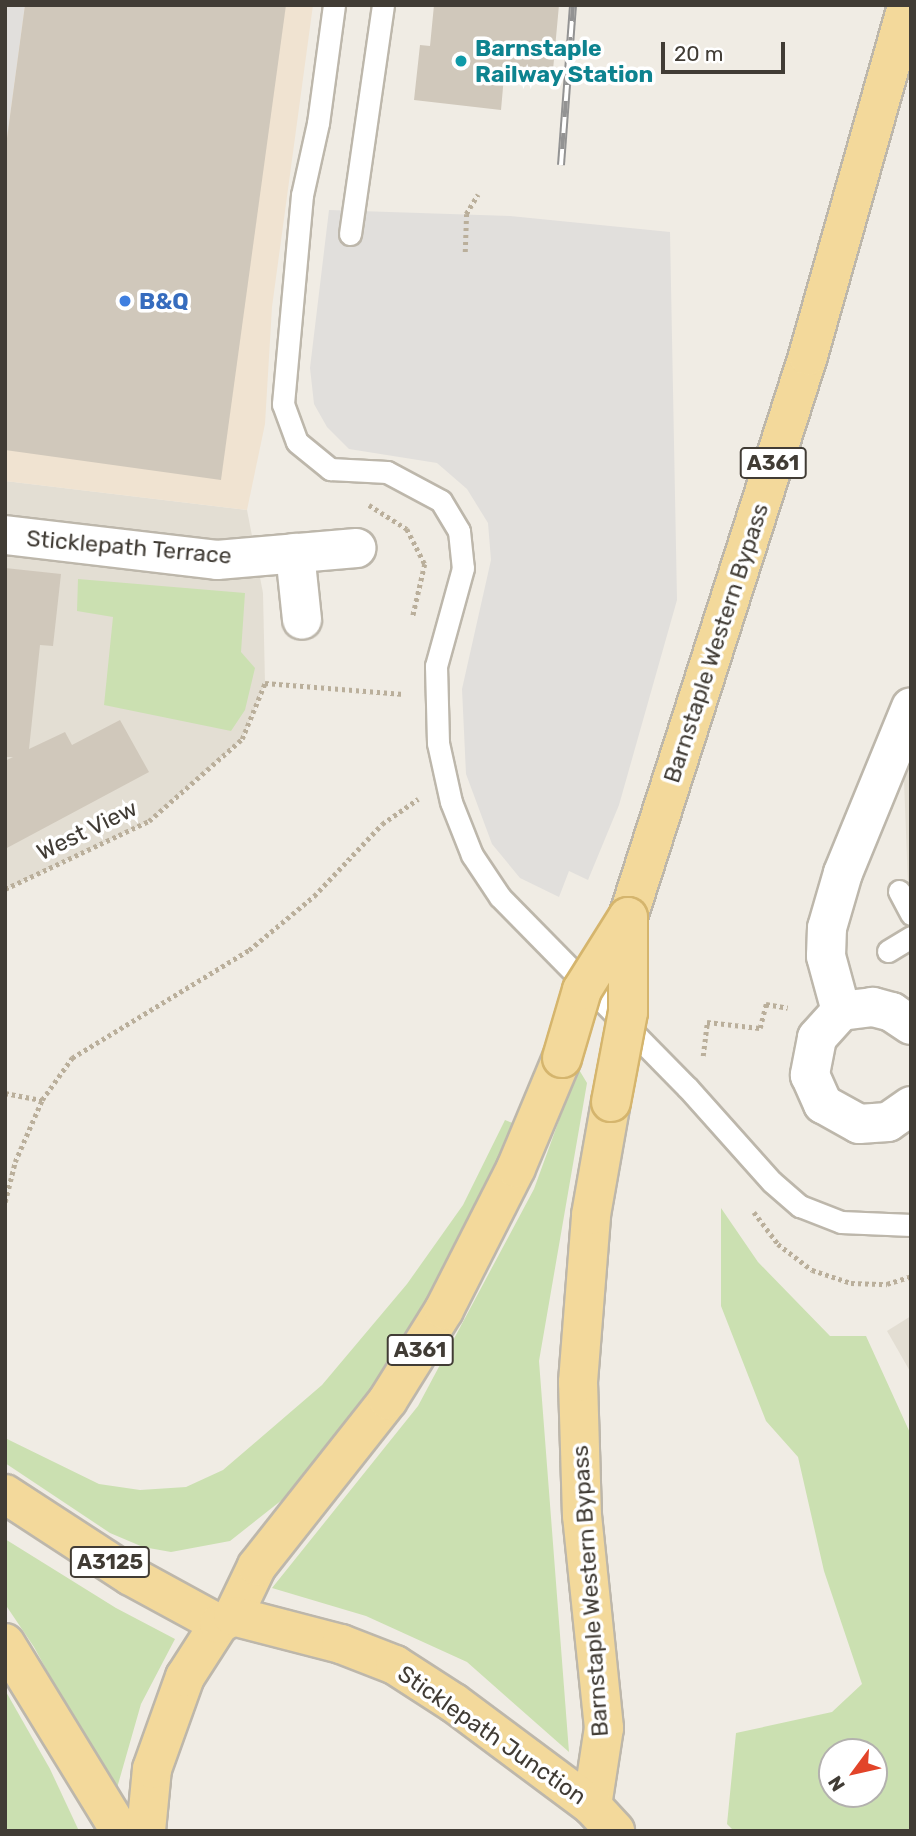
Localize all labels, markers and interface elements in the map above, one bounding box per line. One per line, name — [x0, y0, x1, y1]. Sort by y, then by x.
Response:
scale bar — [664, 28, 788, 72]
place label: Barnstaple Railway Station — [475, 34, 654, 88]
text: 20 m — [674, 41, 723, 66]
marker: Barnstaple Railway Station — [453, 53, 469, 69]
place label: B&Q — [139, 287, 189, 315]
marker: B&Q — [117, 293, 133, 309]
road number: A361 — [738, 446, 808, 480]
street label: Barnstaple Western Bypass — [658, 500, 774, 786]
street label: Sticklepath Terrace — [25, 524, 233, 570]
street label: West View — [32, 794, 142, 866]
road number: A361 — [385, 1332, 455, 1368]
street label: Barnstaple Western Bypass — [566, 1444, 614, 1738]
road number: A3125 — [70, 1544, 150, 1580]
street label: Sticklepath Junction — [393, 1660, 591, 1810]
north arrow — [818, 1738, 888, 1808]
text: N — [823, 1772, 850, 1796]

